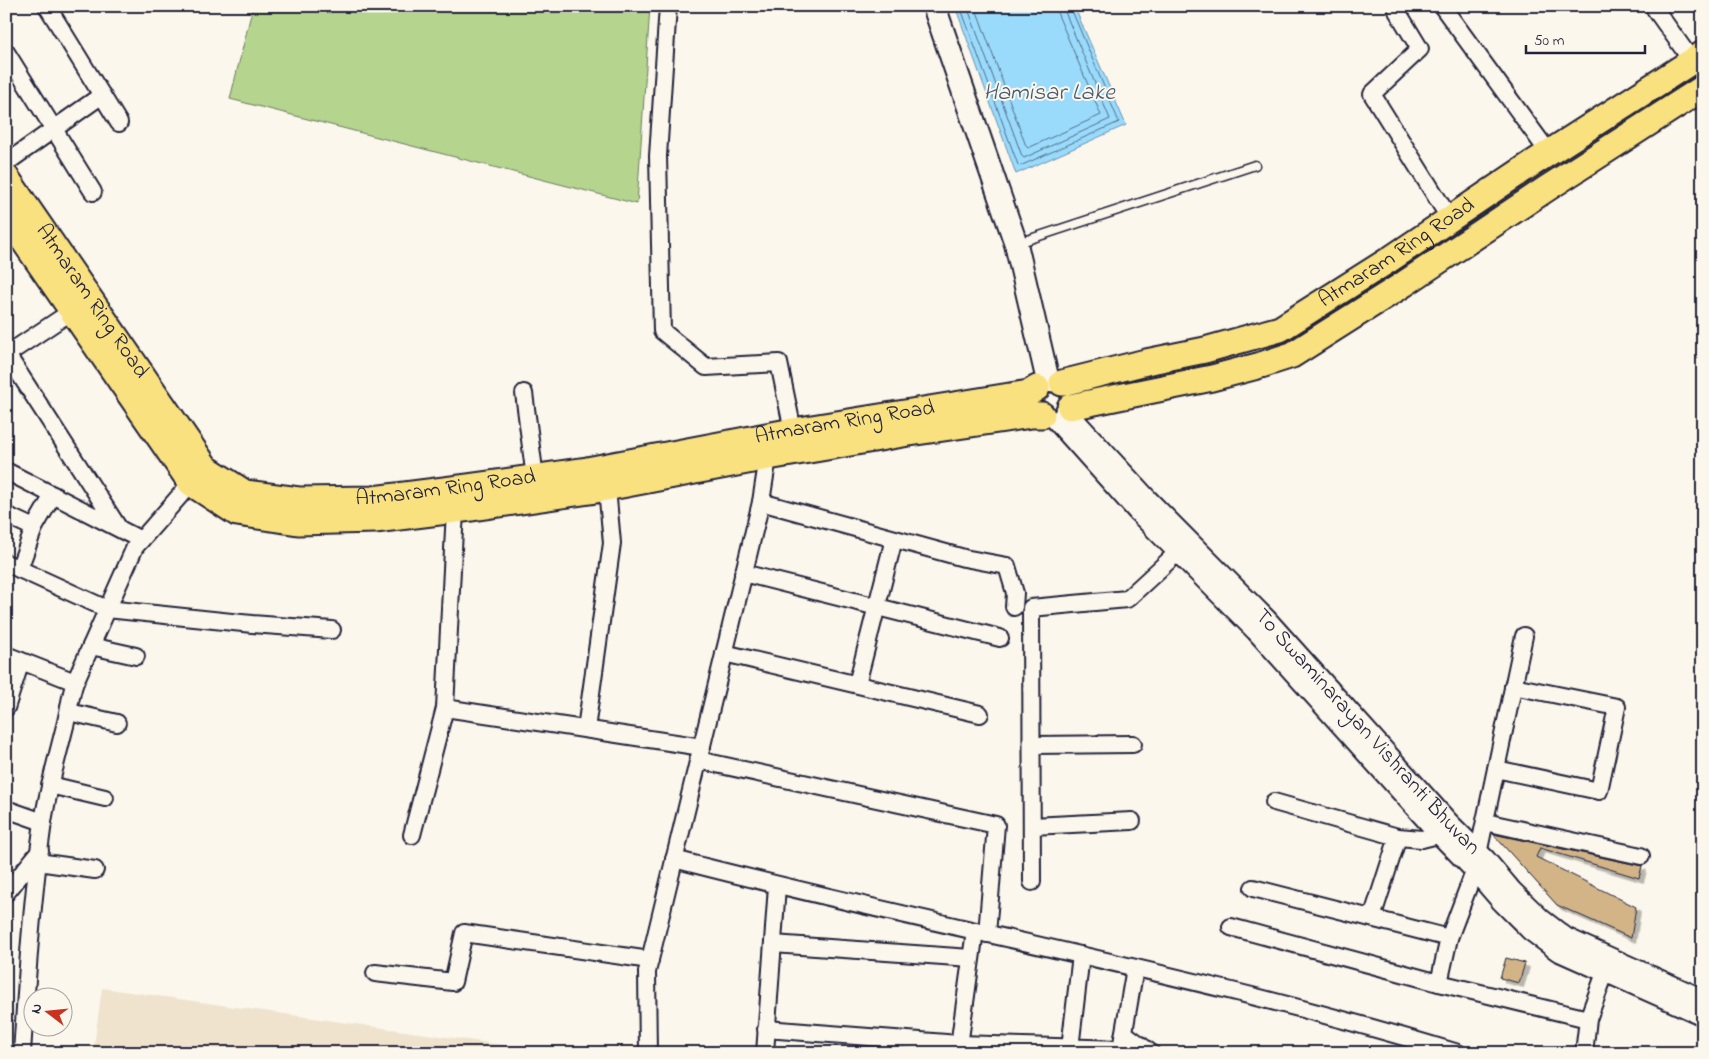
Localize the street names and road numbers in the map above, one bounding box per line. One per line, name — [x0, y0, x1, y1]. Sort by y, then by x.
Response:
street label: Atmaram Ring Road — [1312, 190, 1482, 317]
street label: Atmaram Ring Road — [27, 218, 156, 385]
street label: Atmaram Ring Road — [752, 392, 937, 454]
street label: Atmaram Ring Road — [355, 462, 538, 515]
street label: To Swaminarayan Vishranti Bhuvan — [1247, 602, 1487, 863]

